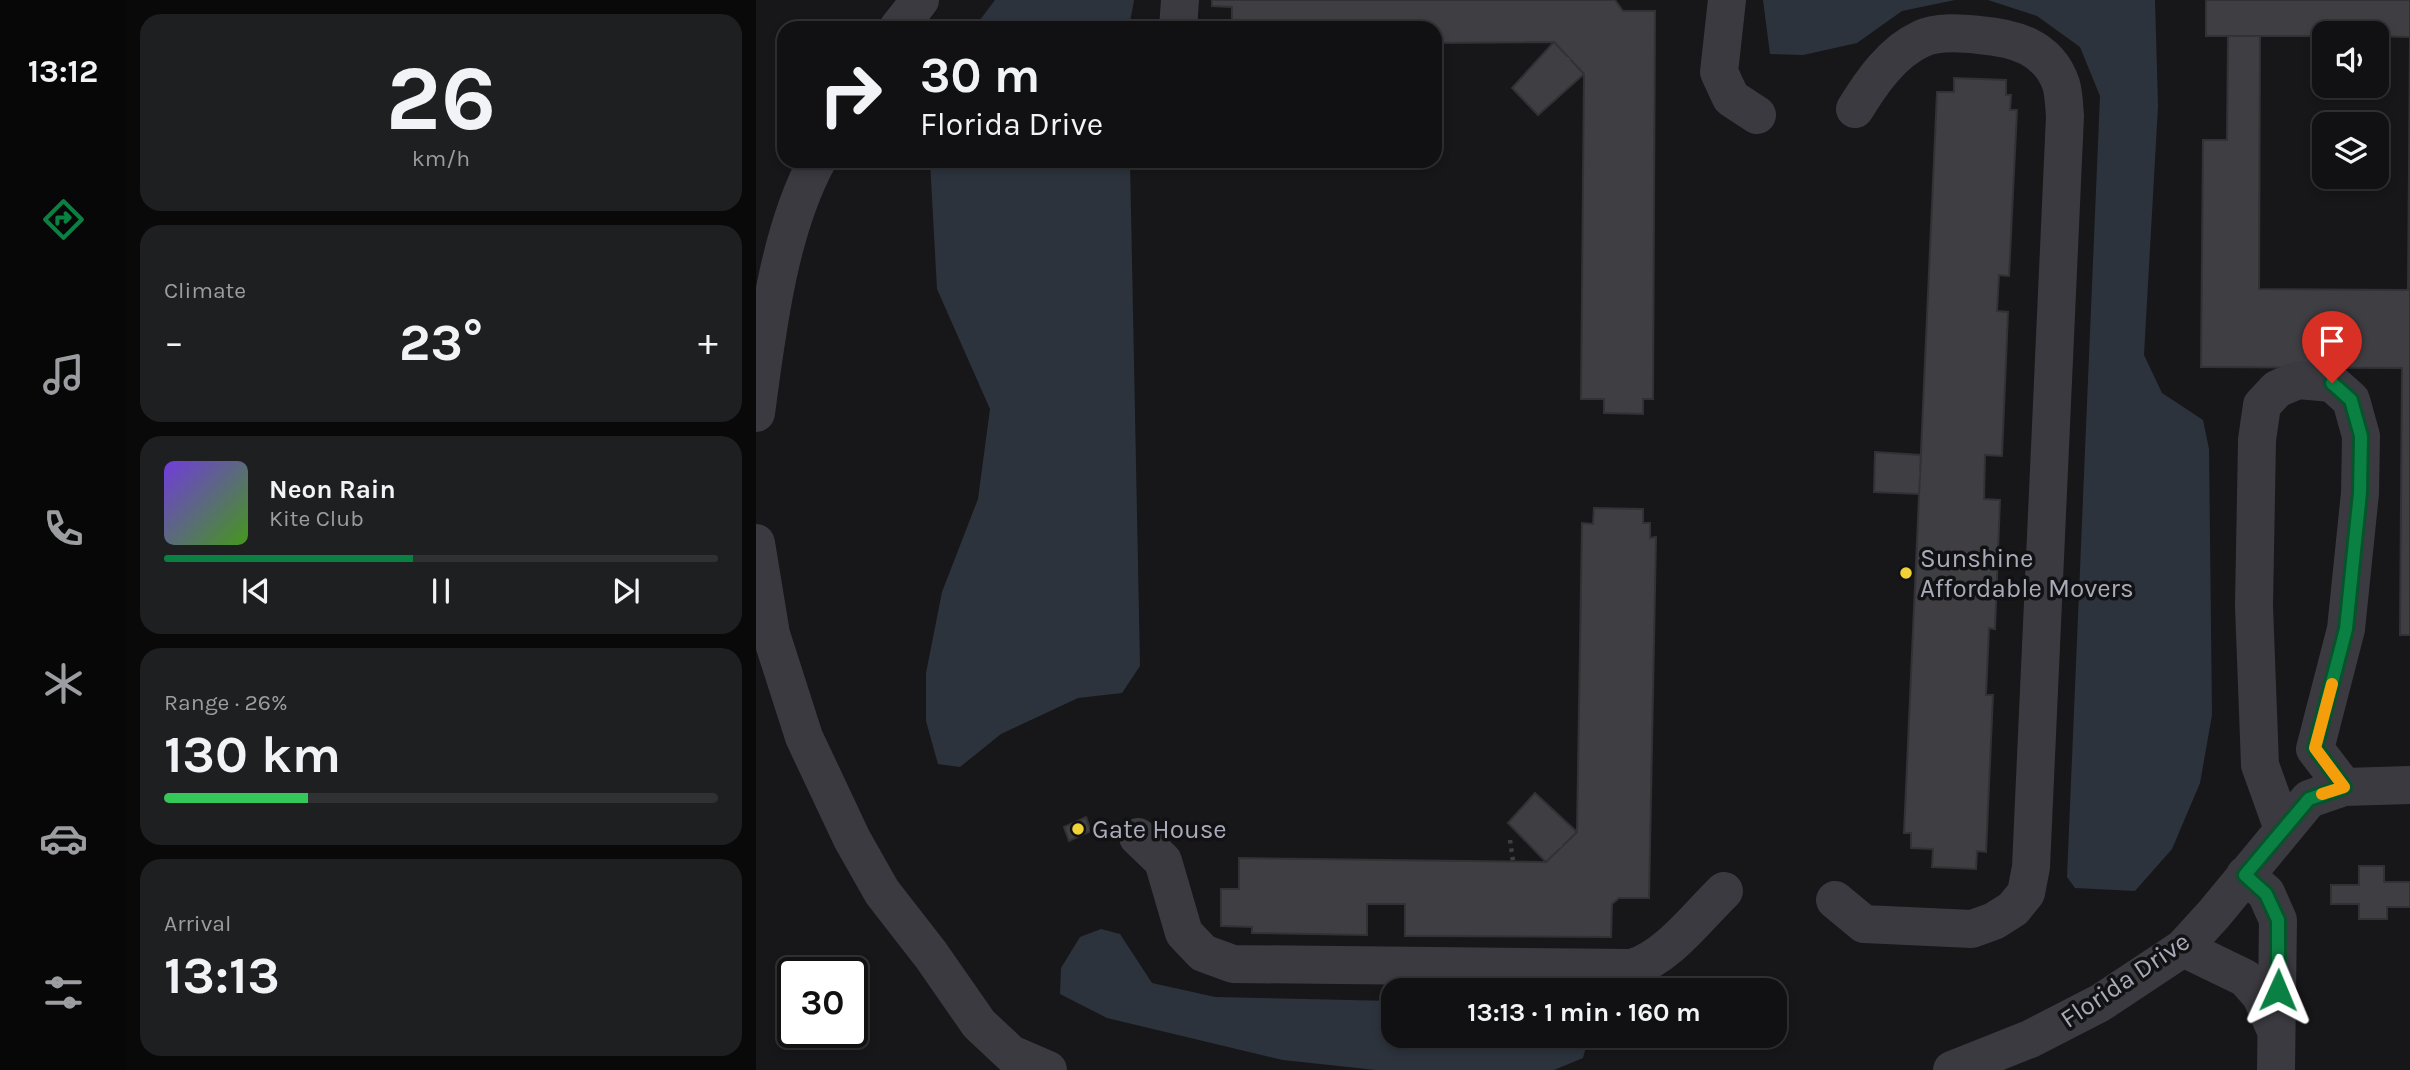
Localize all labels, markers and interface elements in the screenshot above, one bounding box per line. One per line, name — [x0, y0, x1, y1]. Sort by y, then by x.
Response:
map controls — [2312, 21, 2389, 189]
button: sound — [2312, 21, 2389, 98]
text: 26 — [386, 46, 496, 152]
text: 30 m — [920, 47, 1040, 104]
icon: right — [805, 49, 896, 140]
text: 13:12 — [28, 53, 98, 90]
text: Florida Drive — [920, 106, 1103, 143]
button: layers — [2312, 112, 2389, 189]
text: km/h — [412, 145, 470, 172]
icon: directions — [39, 195, 88, 244]
text: Climate — [164, 277, 246, 304]
pin — [2302, 311, 2362, 383]
text: 23° — [399, 312, 483, 373]
text: − — [164, 320, 184, 365]
text: + — [698, 320, 718, 365]
icon: arrive — [2313, 322, 2351, 360]
icon: music — [39, 350, 88, 399]
text: Neon Rain — [269, 474, 396, 505]
icon: phone — [39, 504, 88, 553]
text: Kite Club — [269, 505, 364, 532]
place label: Sunshine Affordable Movers — [1920, 543, 2134, 604]
marker: Sunshine Affordable Movers — [1898, 565, 1914, 581]
icon: previous — [237, 572, 275, 610]
icon: pause — [422, 572, 460, 610]
icon: next — [607, 572, 645, 610]
icon: climate — [39, 659, 88, 708]
text: Range · 26% — [164, 689, 288, 716]
text: 130 km — [164, 724, 341, 785]
icon: car — [39, 814, 88, 863]
place label: Gate House — [1092, 814, 1227, 845]
marker: Gate House — [1070, 821, 1086, 837]
text: Arrival — [164, 910, 231, 937]
street label: Florida Drive — [2055, 926, 2195, 1034]
text: 13:13 — [164, 945, 280, 1006]
position arrow — [2241, 953, 2315, 1027]
speed limit sign: 30 — [777, 957, 868, 1048]
icon: filters — [39, 968, 88, 1017]
text: 13:13 · 1 min · 160 m — [1467, 997, 1701, 1028]

